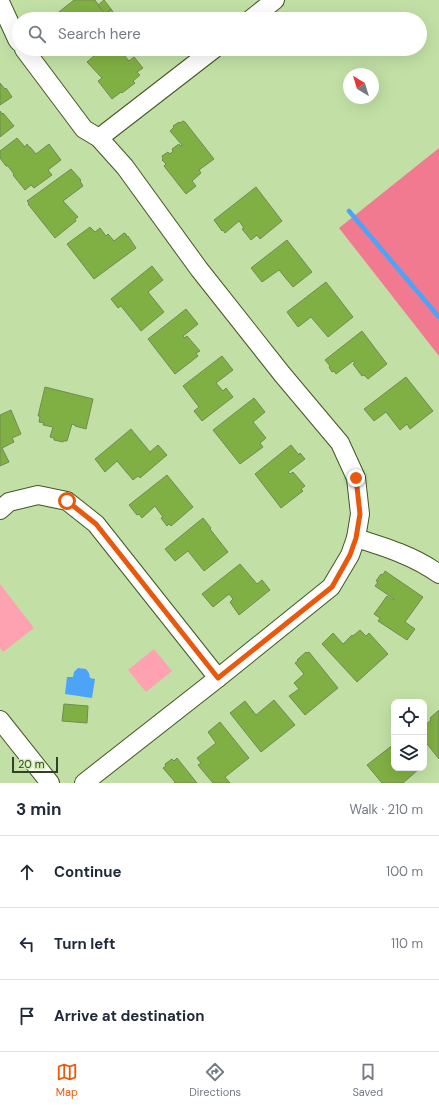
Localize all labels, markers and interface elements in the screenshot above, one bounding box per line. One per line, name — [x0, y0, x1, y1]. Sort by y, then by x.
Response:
search box — [12, 12, 427, 56]
icon: search — [26, 23, 48, 45]
text: Search here — [58, 24, 141, 44]
north arrow — [343, 68, 379, 104]
route end — [347, 469, 365, 487]
route start — [58, 492, 76, 510]
map controls — [391, 699, 427, 771]
button: locate — [391, 699, 427, 735]
button: layers — [391, 735, 427, 771]
scale bar — [12, 755, 58, 774]
text: 20 m — [18, 757, 44, 771]
text: 3 min — [16, 798, 61, 820]
text: Walk · 210 m — [350, 801, 423, 818]
icon: ahead — [16, 861, 38, 883]
text: Continue — [54, 862, 122, 882]
text: 100 m — [386, 863, 423, 880]
icon: left — [16, 933, 38, 955]
text: Turn left — [54, 934, 115, 954]
text: 110 m — [391, 935, 423, 952]
icon: arrive — [16, 1005, 38, 1027]
text: Arrive at destination — [54, 1006, 205, 1026]
tab: Map — [56, 1061, 78, 1099]
tab: Directions — [189, 1061, 241, 1099]
tab: Saved — [352, 1061, 383, 1099]

